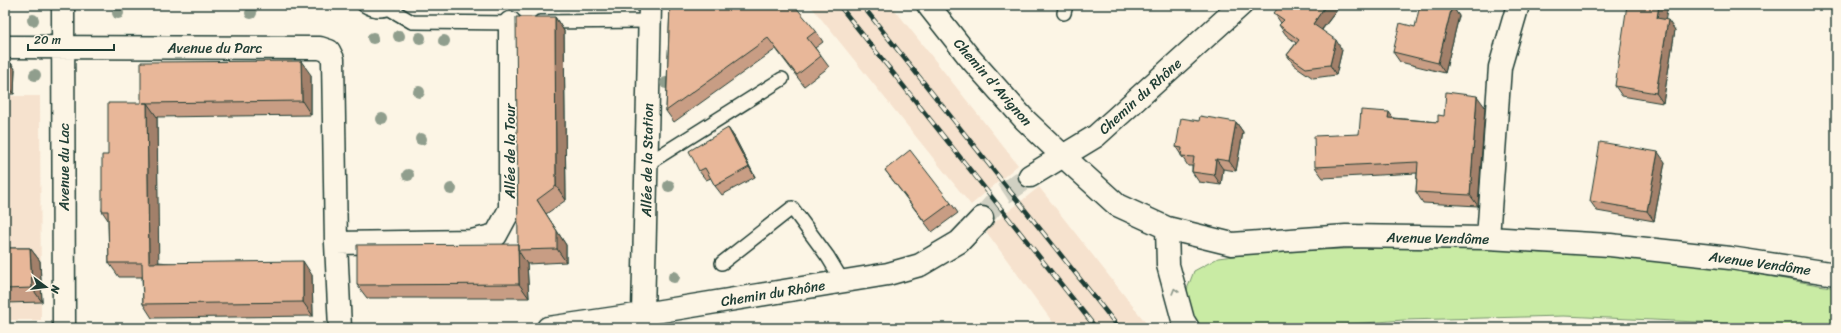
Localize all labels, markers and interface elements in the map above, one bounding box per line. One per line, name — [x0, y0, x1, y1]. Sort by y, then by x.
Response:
scale bar — [28, 26, 114, 52]
text: 20 m — [34, 29, 61, 51]
street label: Chemin d'Avignon — [947, 32, 1039, 133]
street label: Avenue du Parc — [166, 36, 263, 61]
street label: Chemin du Rhône — [1093, 52, 1188, 141]
street label: Allée de la Tour — [498, 102, 523, 199]
street label: Allée de la Station — [634, 102, 661, 218]
street label: Avenue du Lac — [52, 123, 77, 212]
street label: Avenue Vendôme — [1385, 225, 1490, 252]
street label: Avenue Vendôme — [1706, 244, 1813, 283]
north arrow — [26, 267, 66, 307]
street label: Chemin du Rhône — [719, 273, 827, 314]
text: N — [45, 282, 66, 296]
one-way arrow — [1171, 288, 1180, 295]

